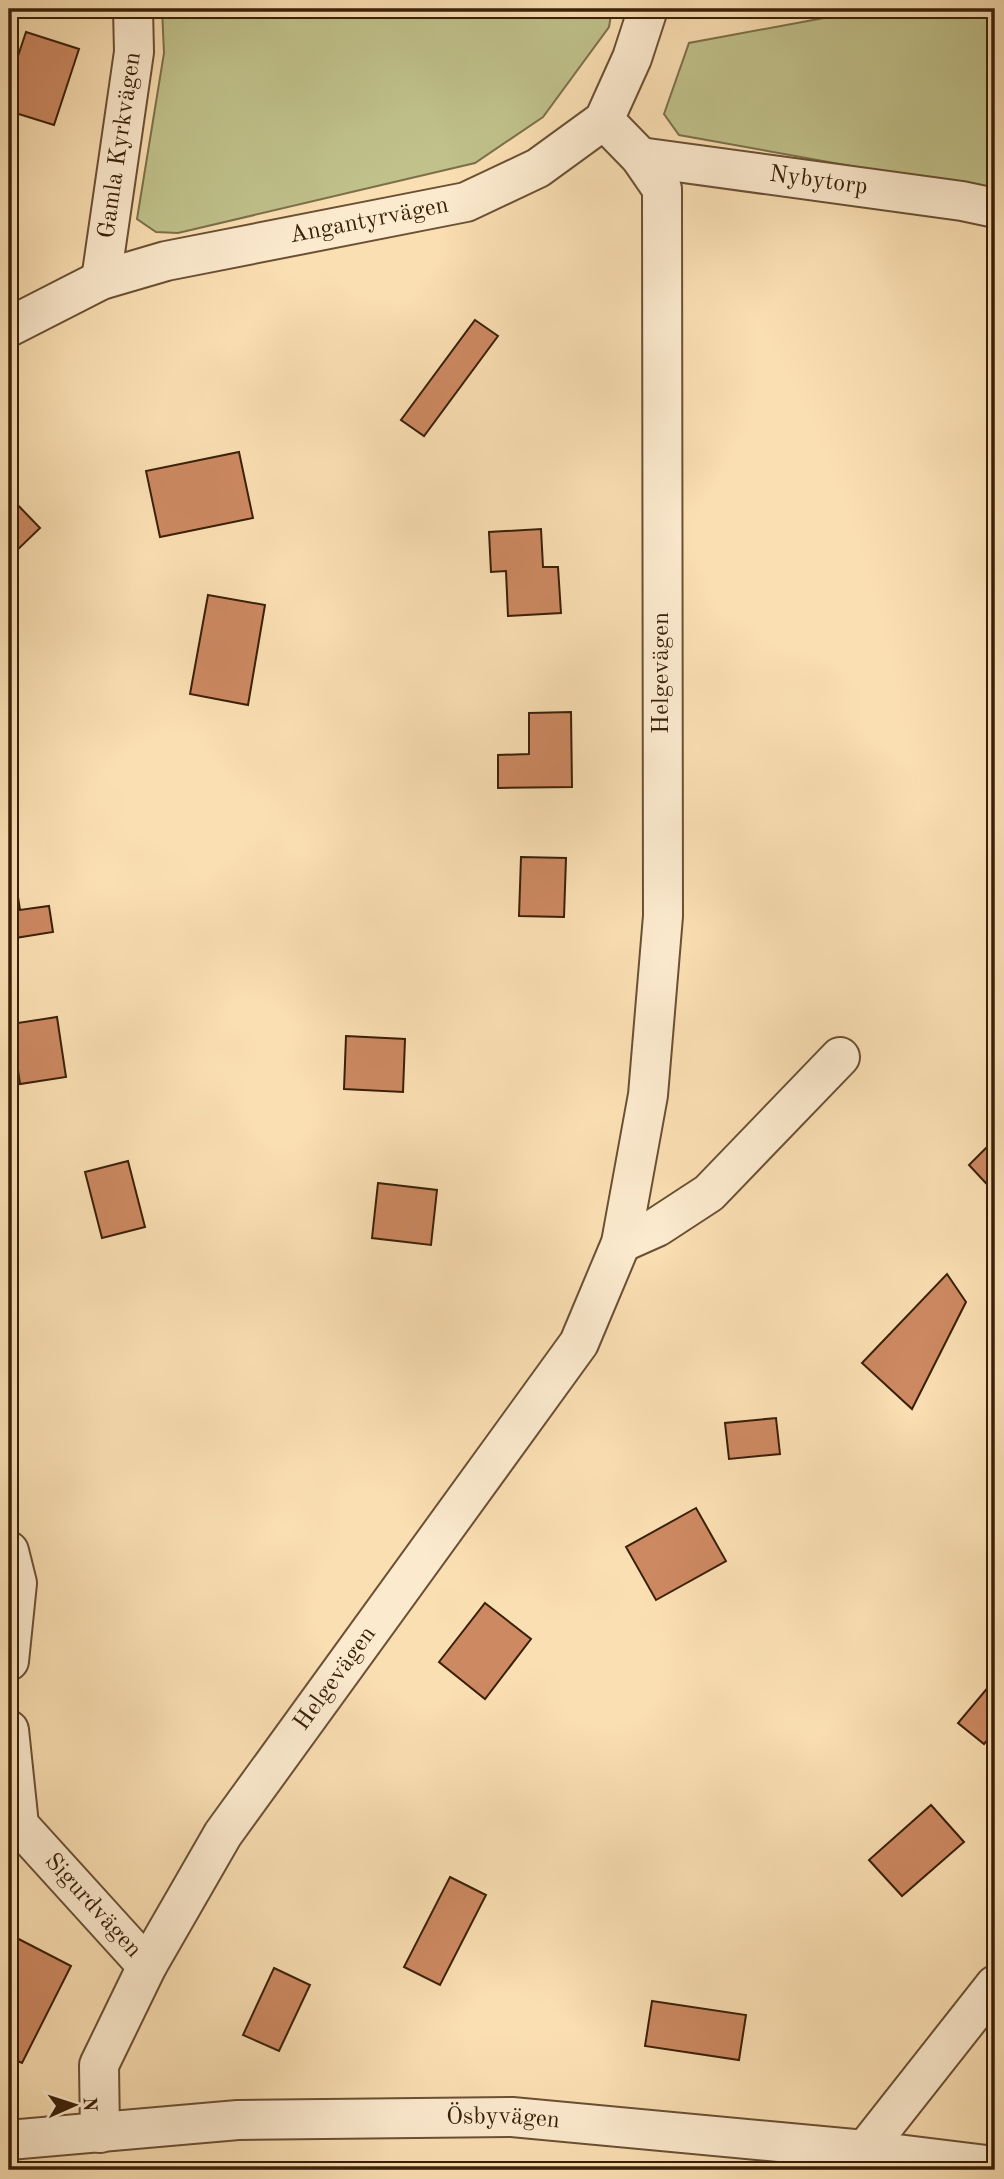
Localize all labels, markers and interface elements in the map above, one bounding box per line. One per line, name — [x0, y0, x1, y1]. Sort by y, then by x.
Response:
street label: Gamla Kyrkvägen — [95, 51, 146, 240]
street label: Nybytorp — [768, 163, 869, 200]
street label: Angantyrvägen — [287, 194, 451, 248]
street label: Helgevägen — [650, 612, 674, 734]
street label: Helgevägen — [290, 1622, 381, 1735]
street label: Sigurdvägen — [40, 1849, 146, 1963]
north arrow — [38, 2070, 108, 2140]
text: N — [79, 2096, 98, 2112]
street label: Ösbyvägen — [446, 2102, 561, 2133]

